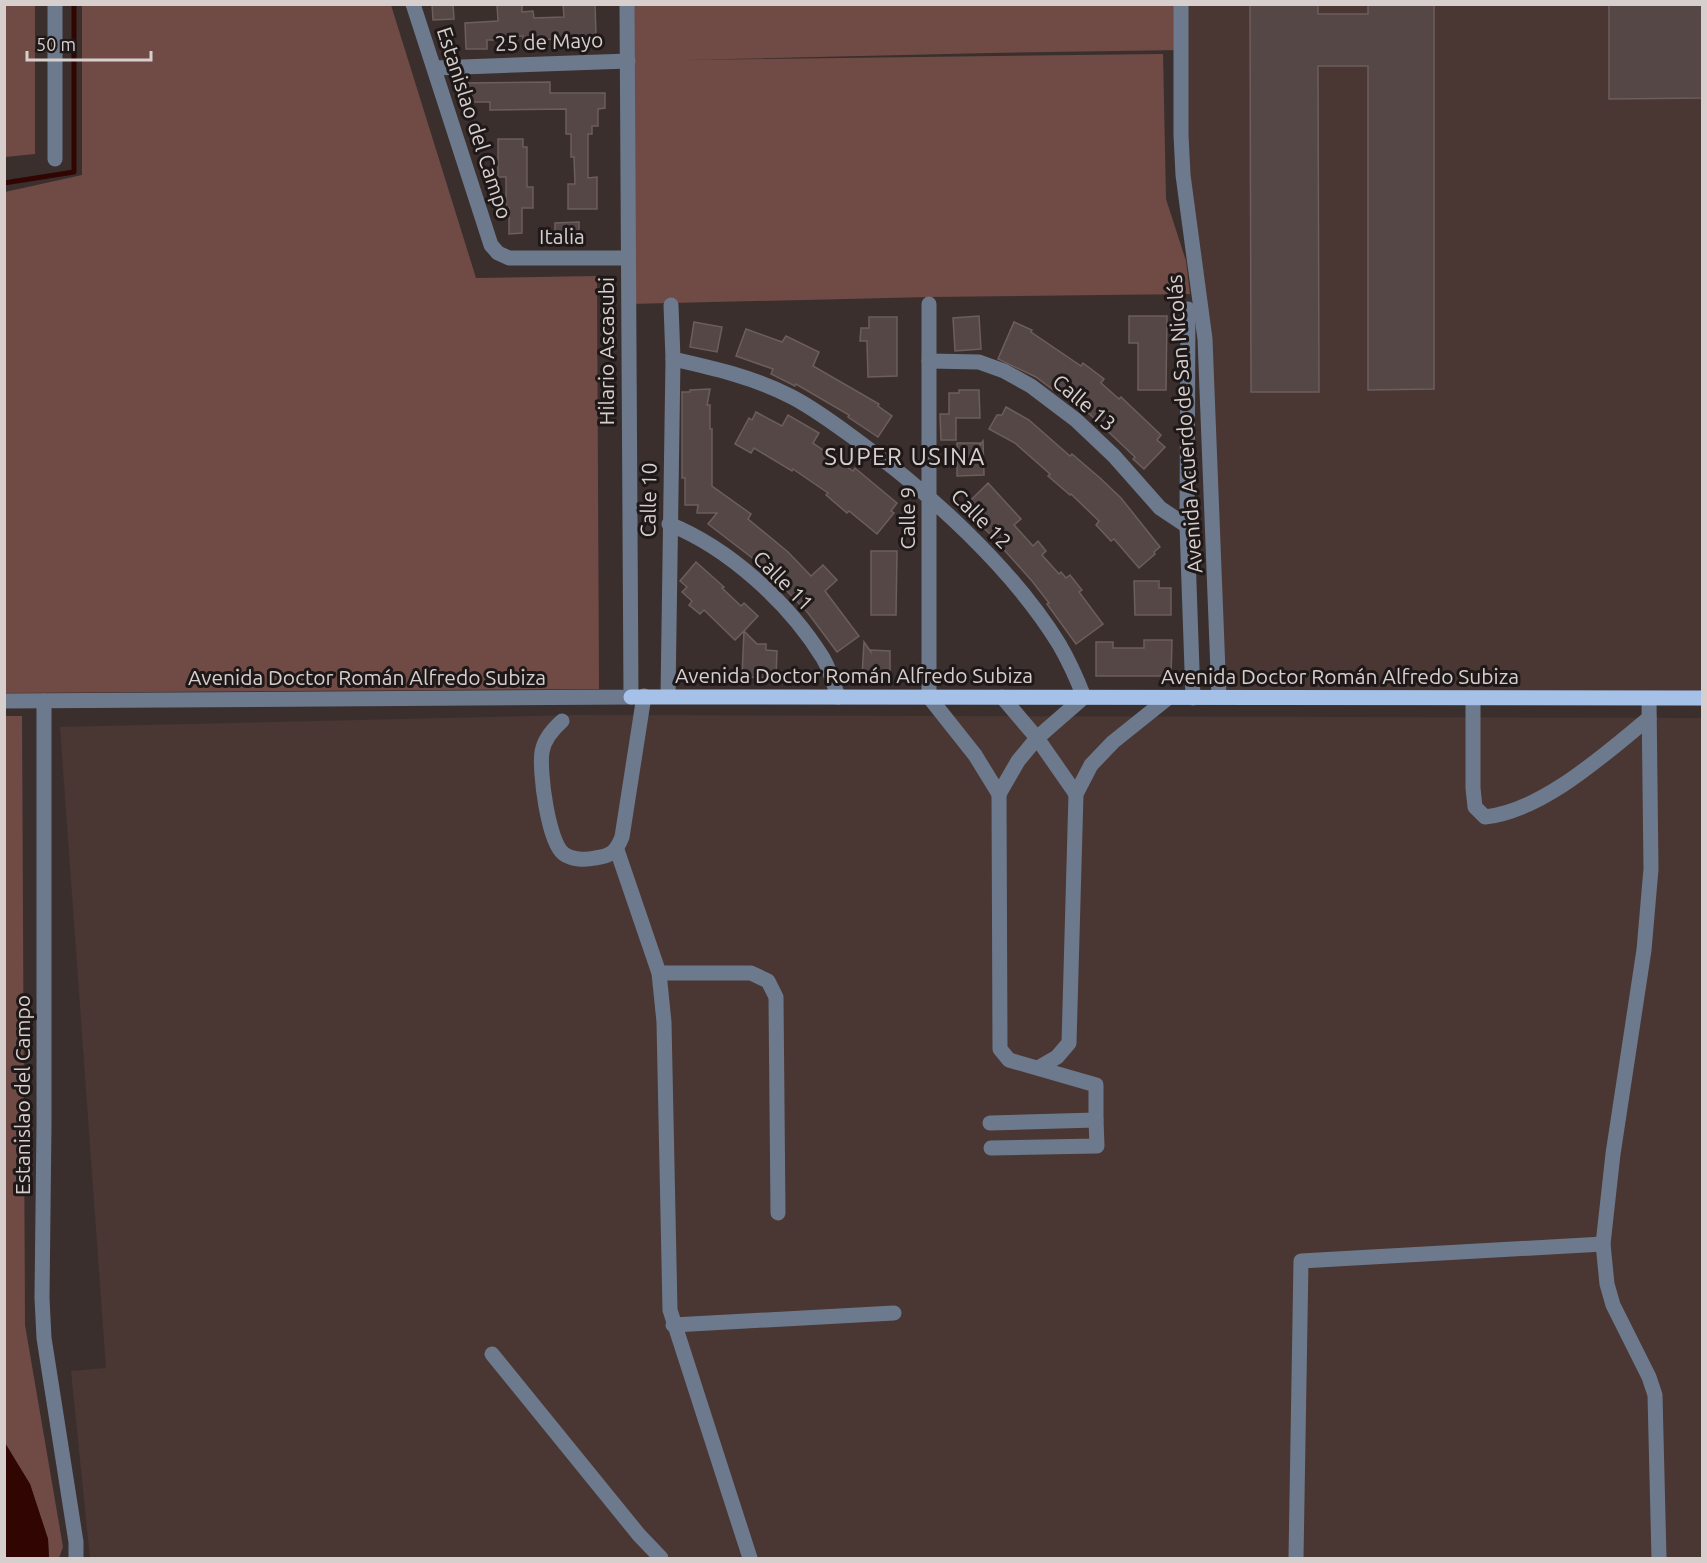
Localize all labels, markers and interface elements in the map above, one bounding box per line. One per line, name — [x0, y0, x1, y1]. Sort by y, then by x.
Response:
scale bar — [27, 24, 152, 62]
street label: Estanislao del Campo — [433, 24, 517, 222]
street label: 25 de Mayo — [494, 27, 604, 55]
text: 50 m — [36, 34, 76, 54]
street label: Italia — [539, 224, 585, 248]
street label: Avenida Acuerdo de San Nicolás — [1162, 274, 1206, 574]
street label: Hilario Ascasubi — [594, 277, 618, 425]
street label: Calle 13 — [1048, 369, 1121, 435]
district label: SUPER USINA — [824, 443, 986, 470]
street label: Calle 10 — [635, 462, 661, 538]
street label: Calle 12 — [947, 483, 1017, 553]
street label: Calle 9 — [895, 487, 919, 549]
street label: Calle 11 — [749, 545, 819, 615]
street label: Avenida Doctor Román Alfredo Subiza — [675, 663, 1033, 687]
street label: Avenida Doctor Román Alfredo Subiza — [1161, 664, 1519, 688]
street label: Avenida Doctor Román Alfredo Subiza — [188, 665, 546, 689]
street label: Estanislao del Campo — [10, 995, 34, 1195]

